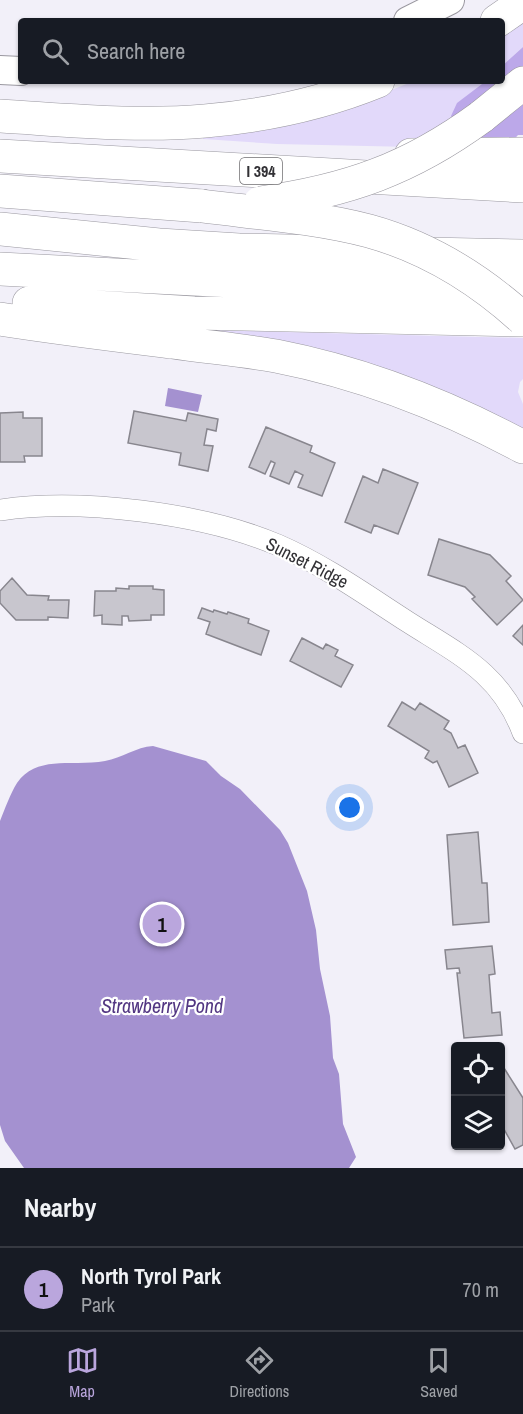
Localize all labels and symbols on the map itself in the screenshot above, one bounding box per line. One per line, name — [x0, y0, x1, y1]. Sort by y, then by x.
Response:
road number: I 394 — [240, 158, 282, 184]
street label: Sunset Ridge — [262, 531, 353, 594]
your location — [335, 793, 364, 822]
pin: 1 — [142, 902, 182, 946]
water label: Strawberry Pond — [101, 992, 224, 1019]

